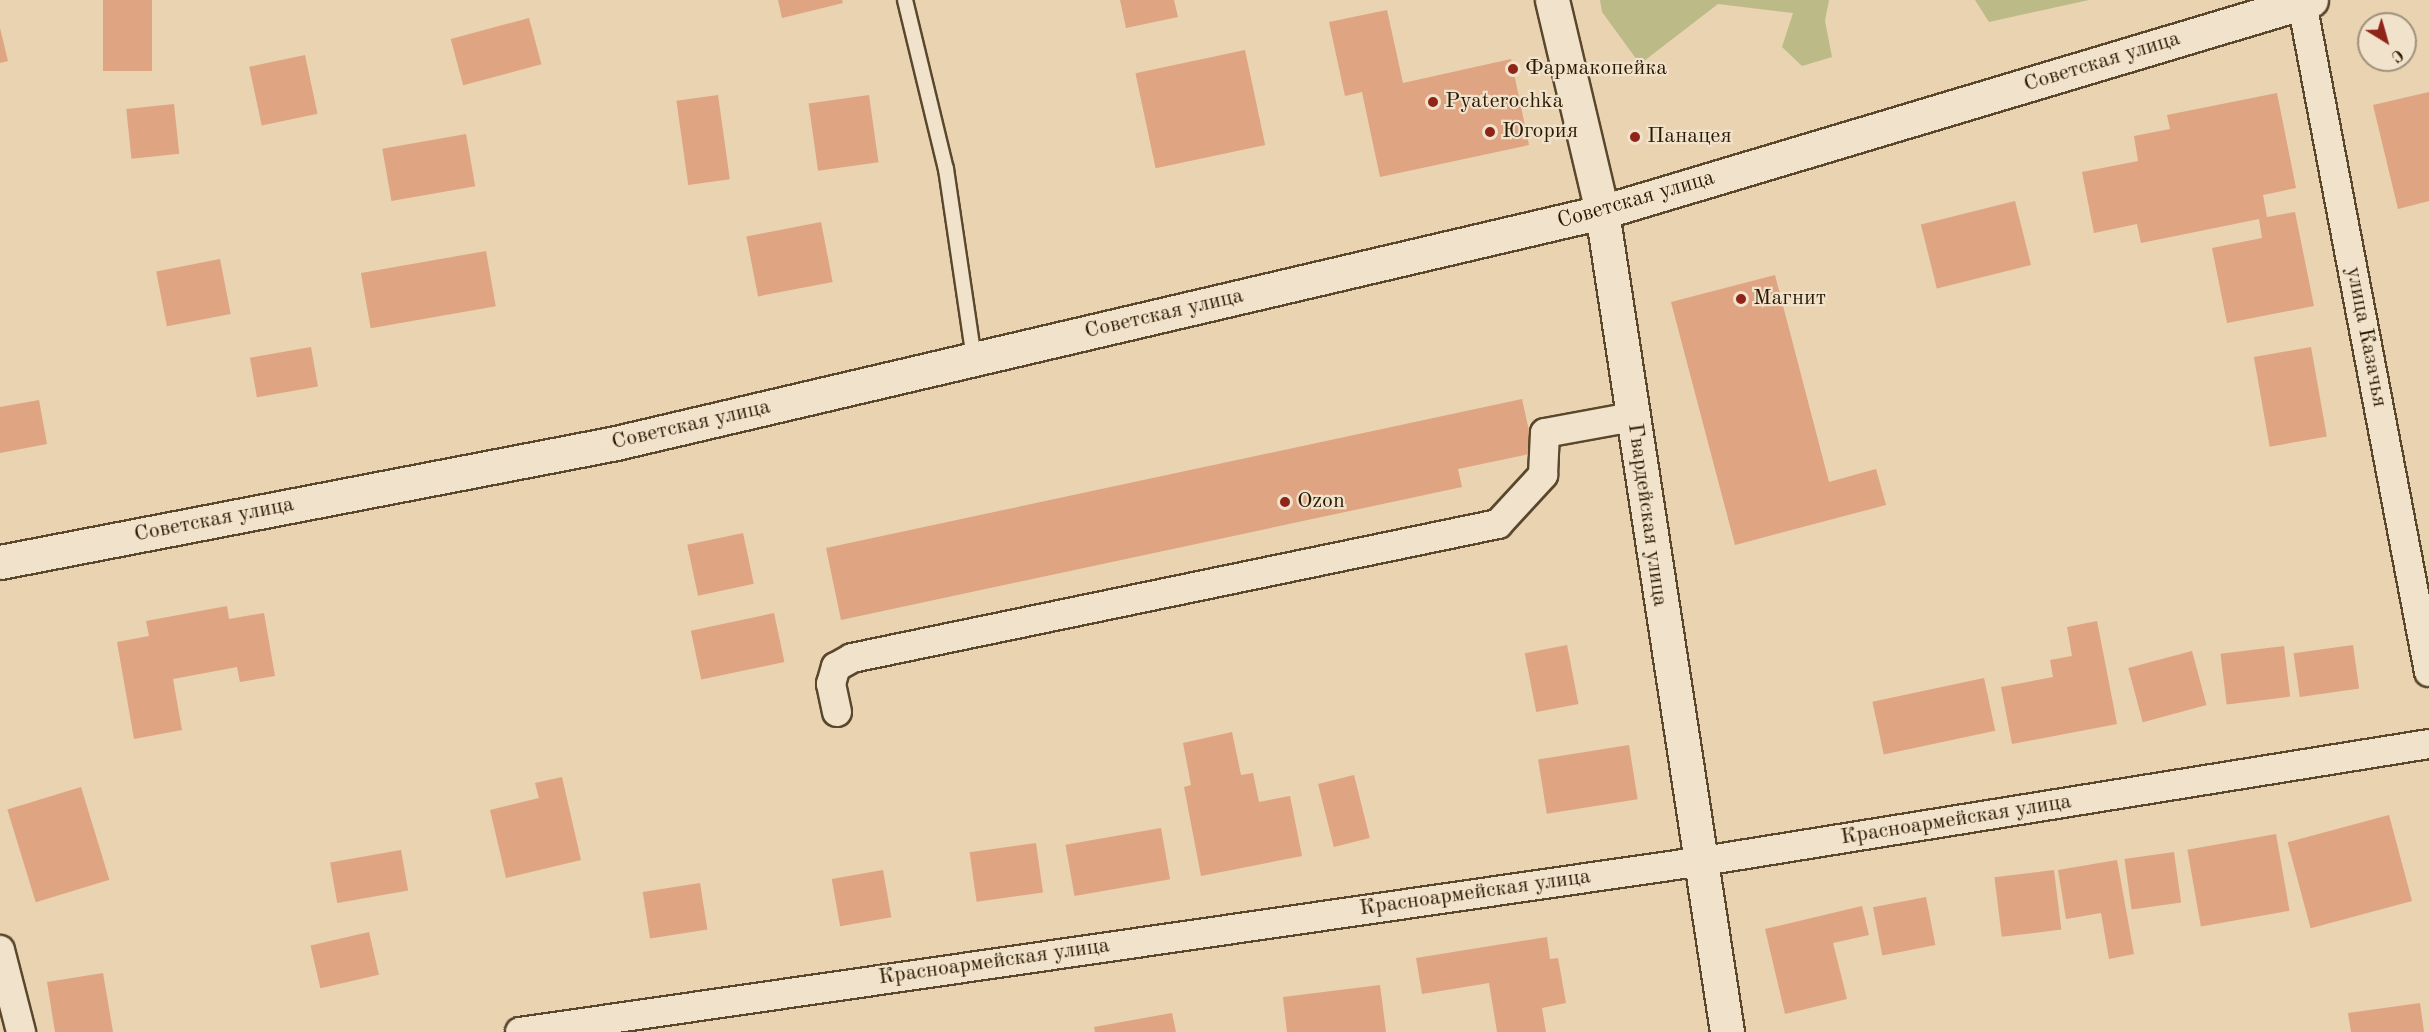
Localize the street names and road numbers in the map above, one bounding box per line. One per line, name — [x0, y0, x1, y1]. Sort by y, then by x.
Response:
street label: Советская улица — [2021, 26, 2183, 98]
street label: Советская улица — [1554, 165, 1718, 235]
street label: улица Казачья — [2339, 265, 2393, 409]
street label: Советская улица — [1082, 283, 1246, 345]
street label: Советская улица — [609, 394, 773, 456]
street label: Гвардейская улица — [1621, 422, 1673, 608]
street label: Советская улица — [132, 492, 296, 548]
street label: Красноармейская улица — [1839, 789, 2073, 851]
street label: Красноармейская улица — [1358, 864, 1592, 922]
street label: Красноармейская улица — [877, 933, 1111, 991]

